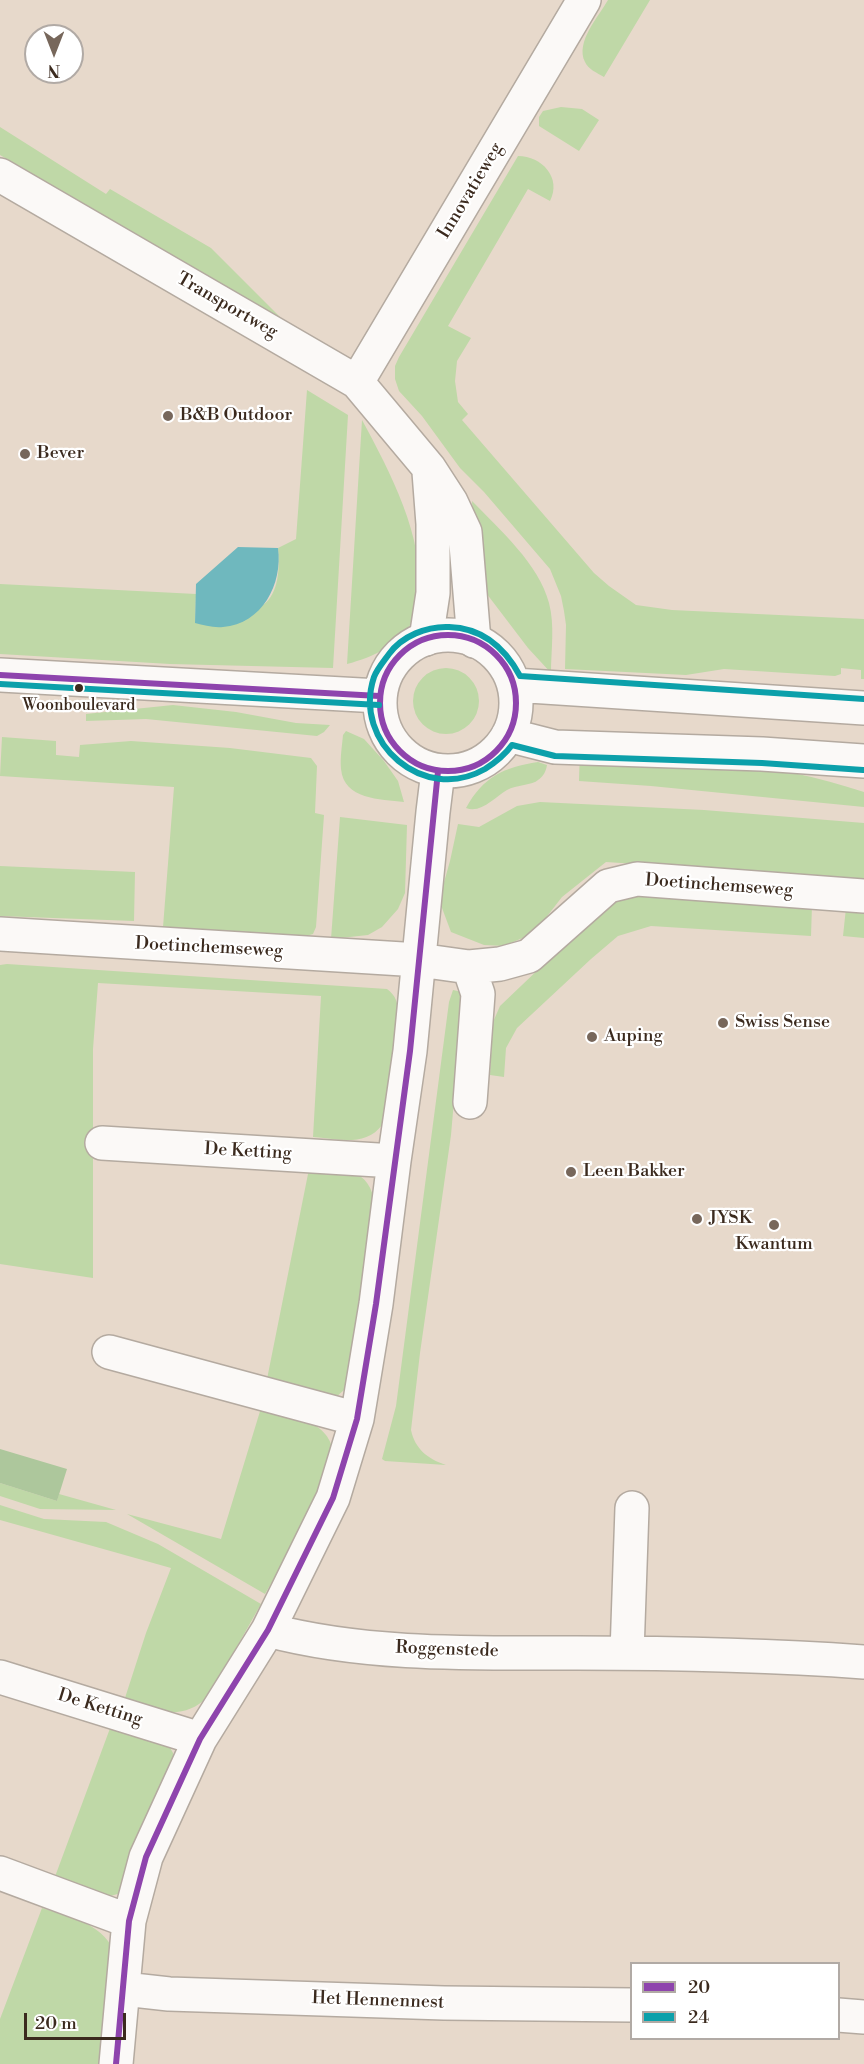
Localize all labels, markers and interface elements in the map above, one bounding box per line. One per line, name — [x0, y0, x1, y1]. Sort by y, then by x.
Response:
north arrow — [24, 24, 84, 84]
text: N — [48, 60, 60, 80]
street label: Innovatieweg — [434, 139, 508, 243]
street label: Transportweg — [173, 268, 281, 344]
place label: B&B Outdoor — [180, 405, 292, 427]
marker: B&B Outdoor — [161, 409, 175, 423]
place label: Bever — [37, 443, 84, 465]
marker: Bever — [18, 447, 32, 461]
marker: Woonboulevard — [73, 682, 85, 694]
place label: Woonboulevard — [23, 696, 135, 716]
street label: Doetinchemseweg — [644, 870, 794, 902]
street label: Doetinchemseweg — [134, 933, 284, 963]
place label: Swiss Sense — [735, 1012, 830, 1034]
marker: Swiss Sense — [716, 1016, 730, 1030]
place label: Auping — [604, 1026, 663, 1048]
marker: Auping — [585, 1030, 599, 1044]
street label: De Ketting — [204, 1139, 292, 1165]
place label: Leen Bakker — [583, 1161, 685, 1183]
marker: Leen Bakker — [564, 1165, 578, 1179]
place label: JYSK — [709, 1208, 752, 1230]
marker: JYSK — [690, 1212, 704, 1226]
marker: Kwantum — [767, 1218, 781, 1232]
place label: Kwantum — [735, 1234, 813, 1256]
street label: Roggenstede — [395, 1637, 499, 1663]
street label: De Ketting — [55, 1685, 145, 1731]
legend — [630, 1962, 840, 2040]
text: 20 — [688, 1976, 710, 1999]
street label: Het Hennennest — [311, 1988, 445, 2014]
scale bar — [27, 2001, 129, 2039]
text: 24 — [688, 2006, 709, 2029]
text: 20 m — [35, 2012, 77, 2035]

